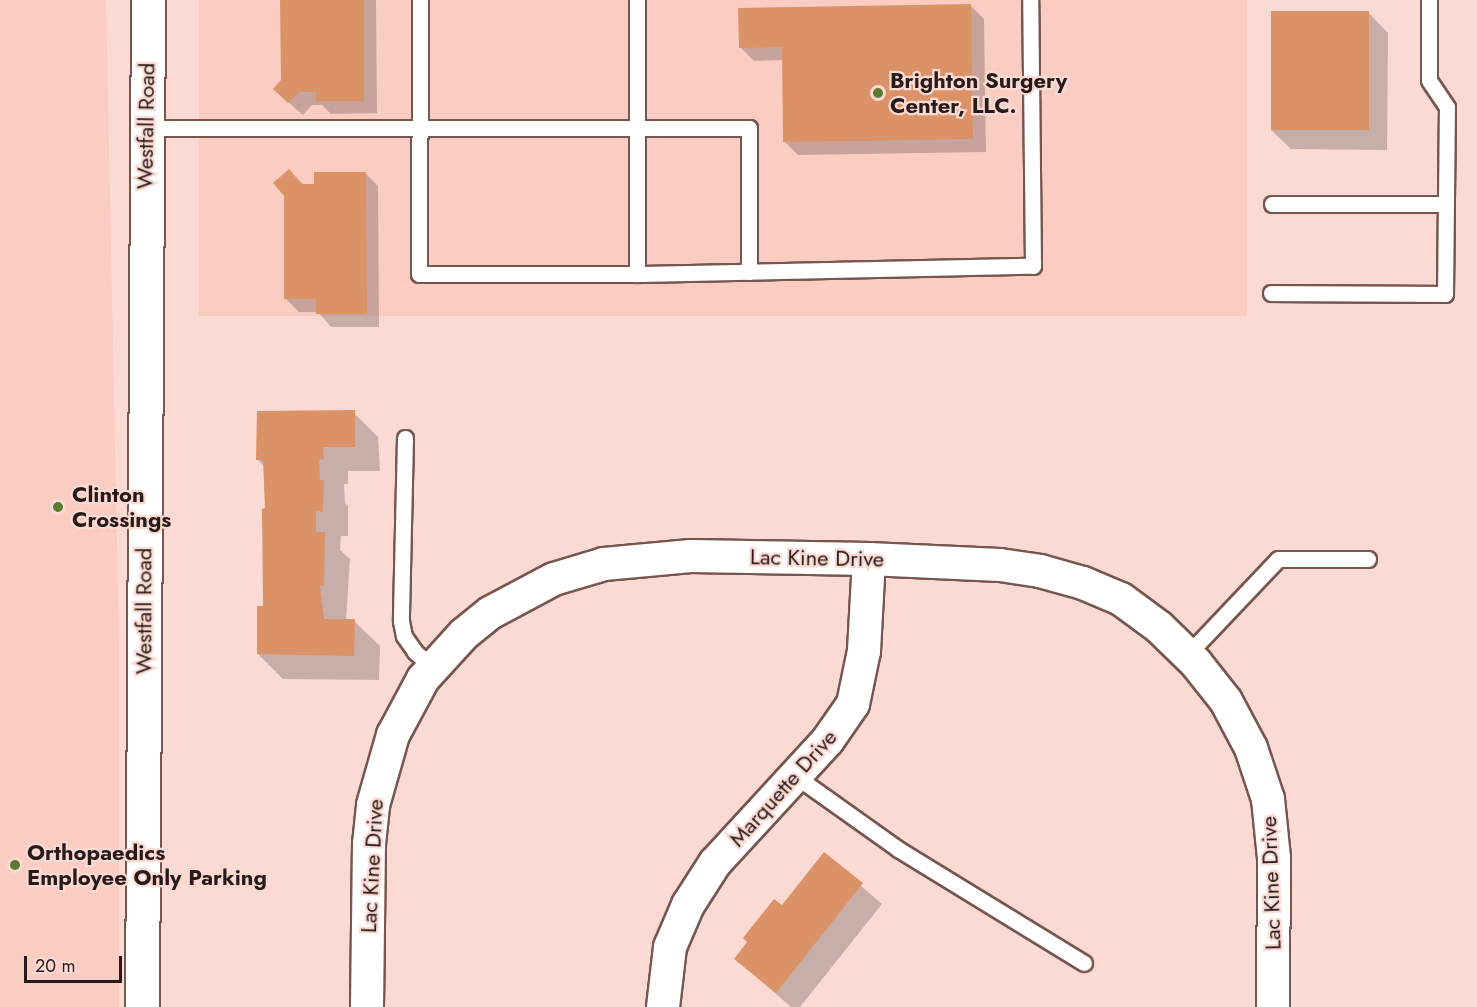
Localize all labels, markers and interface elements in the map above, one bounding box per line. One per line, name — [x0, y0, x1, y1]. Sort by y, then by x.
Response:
street label: Westfall Road — [132, 63, 160, 189]
place label: Brighton Surgery Center, LLC. — [890, 67, 1067, 118]
marker: Brighton Surgery Center, LLC. — [871, 86, 885, 100]
place label: Clinton Crossings — [72, 481, 171, 532]
marker: Clinton Crossings — [49, 498, 67, 516]
street label: Lac Kine Drive — [750, 544, 884, 572]
street label: Westfall Road — [131, 548, 157, 674]
street label: Marquette Drive — [724, 724, 842, 852]
street label: Lac Kine Drive — [355, 798, 389, 934]
street label: Lac Kine Drive — [1255, 816, 1287, 950]
place label: Orthopaedics Employee Only Parking — [27, 839, 267, 890]
marker: Orthopaedics Employee Only Parking — [8, 858, 22, 872]
scale bar — [27, 944, 124, 982]
text: 20 m — [35, 953, 75, 979]

